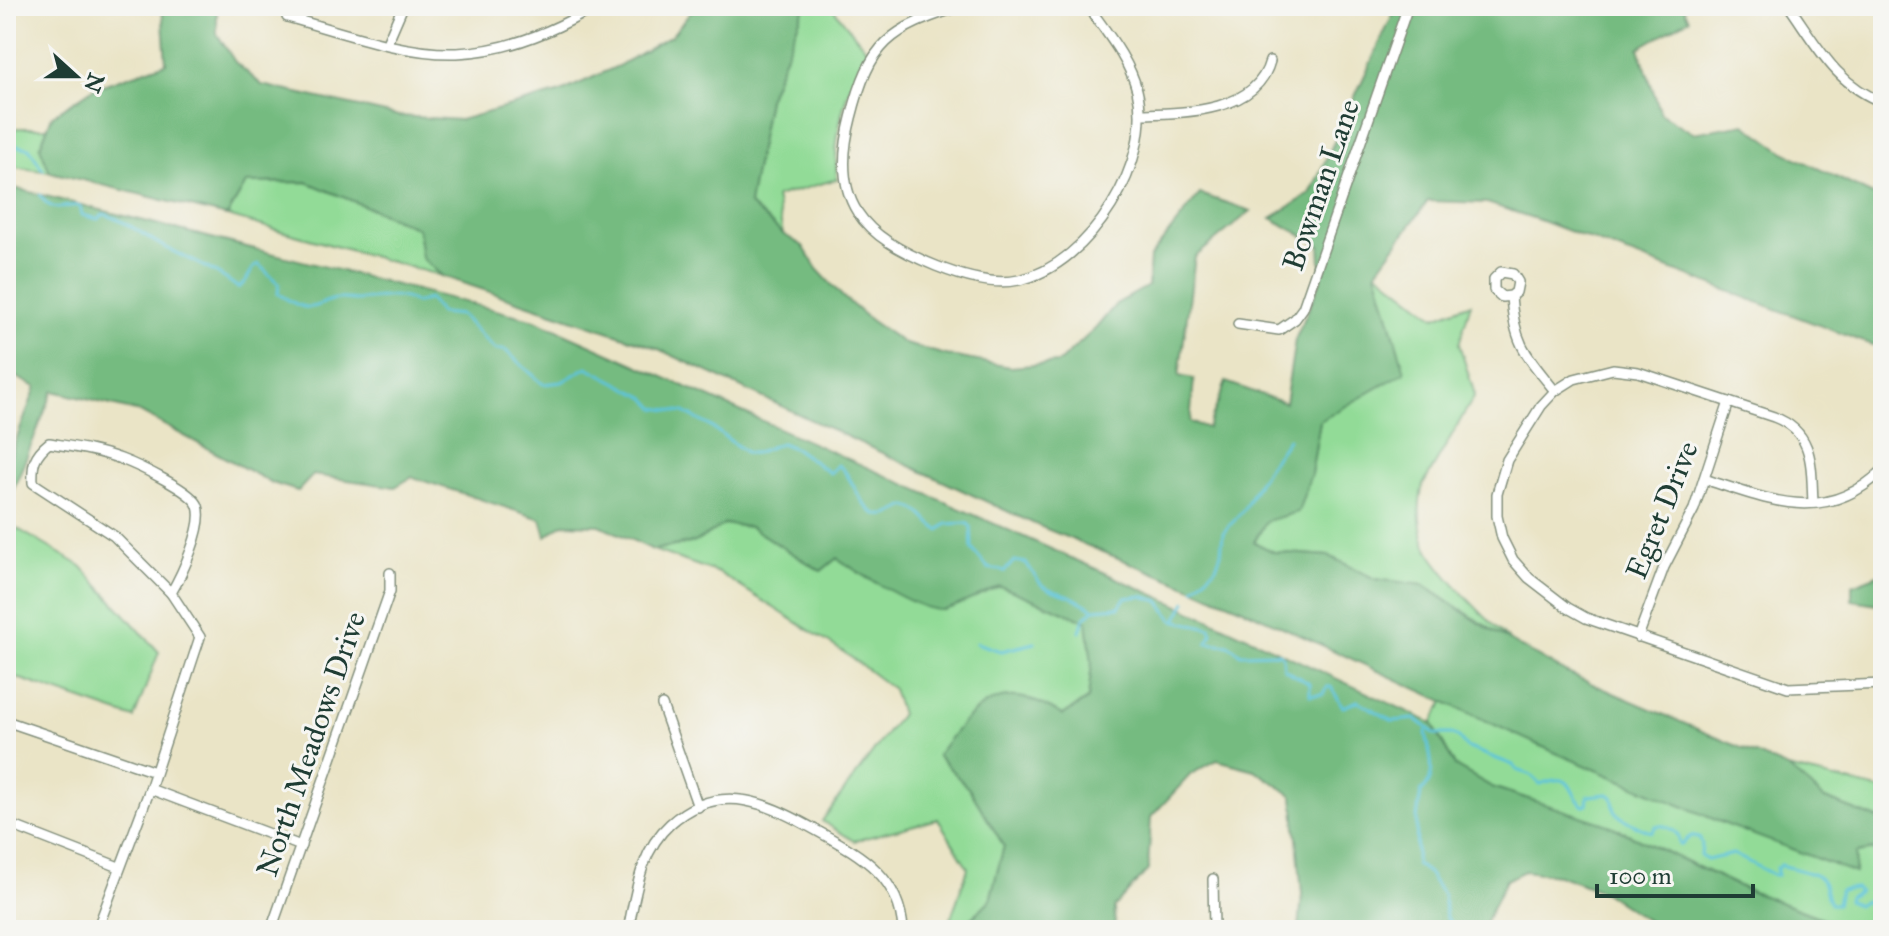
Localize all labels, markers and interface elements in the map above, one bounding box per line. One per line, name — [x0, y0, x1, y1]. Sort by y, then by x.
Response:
north arrow — [36, 36, 116, 116]
text: N — [78, 69, 110, 97]
street label: Bowman Lane — [1275, 95, 1367, 275]
street label: Egret Drive — [1618, 436, 1706, 584]
street label: North Meadows Drive — [249, 607, 373, 881]
scale bar — [1597, 848, 1753, 898]
text: 100 m — [1609, 861, 1672, 891]

